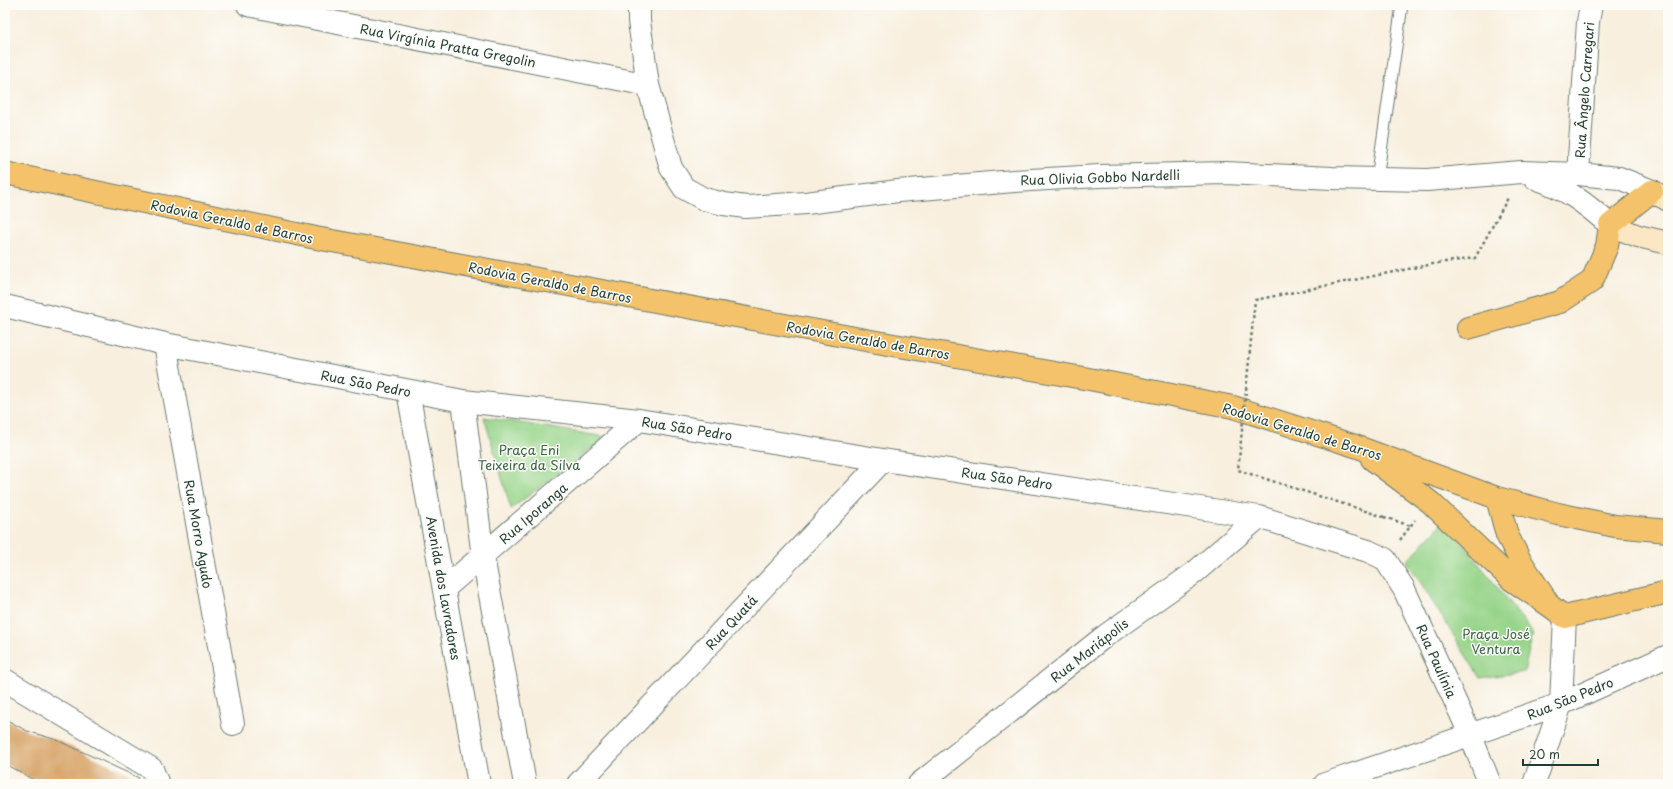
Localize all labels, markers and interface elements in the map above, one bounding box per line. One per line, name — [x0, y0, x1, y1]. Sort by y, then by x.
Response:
street label: Rua Virgínia Pratta Gregolin — [358, 19, 538, 71]
street label: Rua Ângelo Carregari — [1570, 21, 1598, 159]
street label: Rua Olivia Gobbo Nardelli — [1020, 165, 1180, 189]
street label: Rodovia Geraldo de Barros — [149, 194, 315, 248]
street label: Rodovia Geraldo de Barros — [467, 257, 633, 307]
street label: Rodovia Geraldo de Barros — [785, 316, 951, 364]
street label: Rua São Pedro — [319, 365, 413, 401]
street label: Rodovia Geraldo de Barros — [1220, 398, 1384, 464]
street label: Rua São Pedro — [640, 411, 734, 445]
park label: Praça Eni Teixeira da Silva — [478, 440, 580, 474]
street label: Rua São Pedro — [960, 462, 1054, 494]
street label: Rua Iporanga — [495, 477, 572, 548]
street label: Rua Morro Agudo — [180, 478, 218, 590]
street label: Avenida dos Lavradores — [422, 514, 466, 662]
street label: Rua Quatá — [701, 590, 762, 653]
street label: Rua Mariápolis — [1046, 614, 1132, 686]
street label: Rua Paulínia — [1412, 621, 1462, 701]
park label: Praça José Ventura — [1462, 624, 1530, 658]
street label: Rua São Pedro — [1524, 672, 1616, 724]
scale bar — [1523, 741, 1598, 767]
text: 20 m — [1529, 745, 1560, 763]

